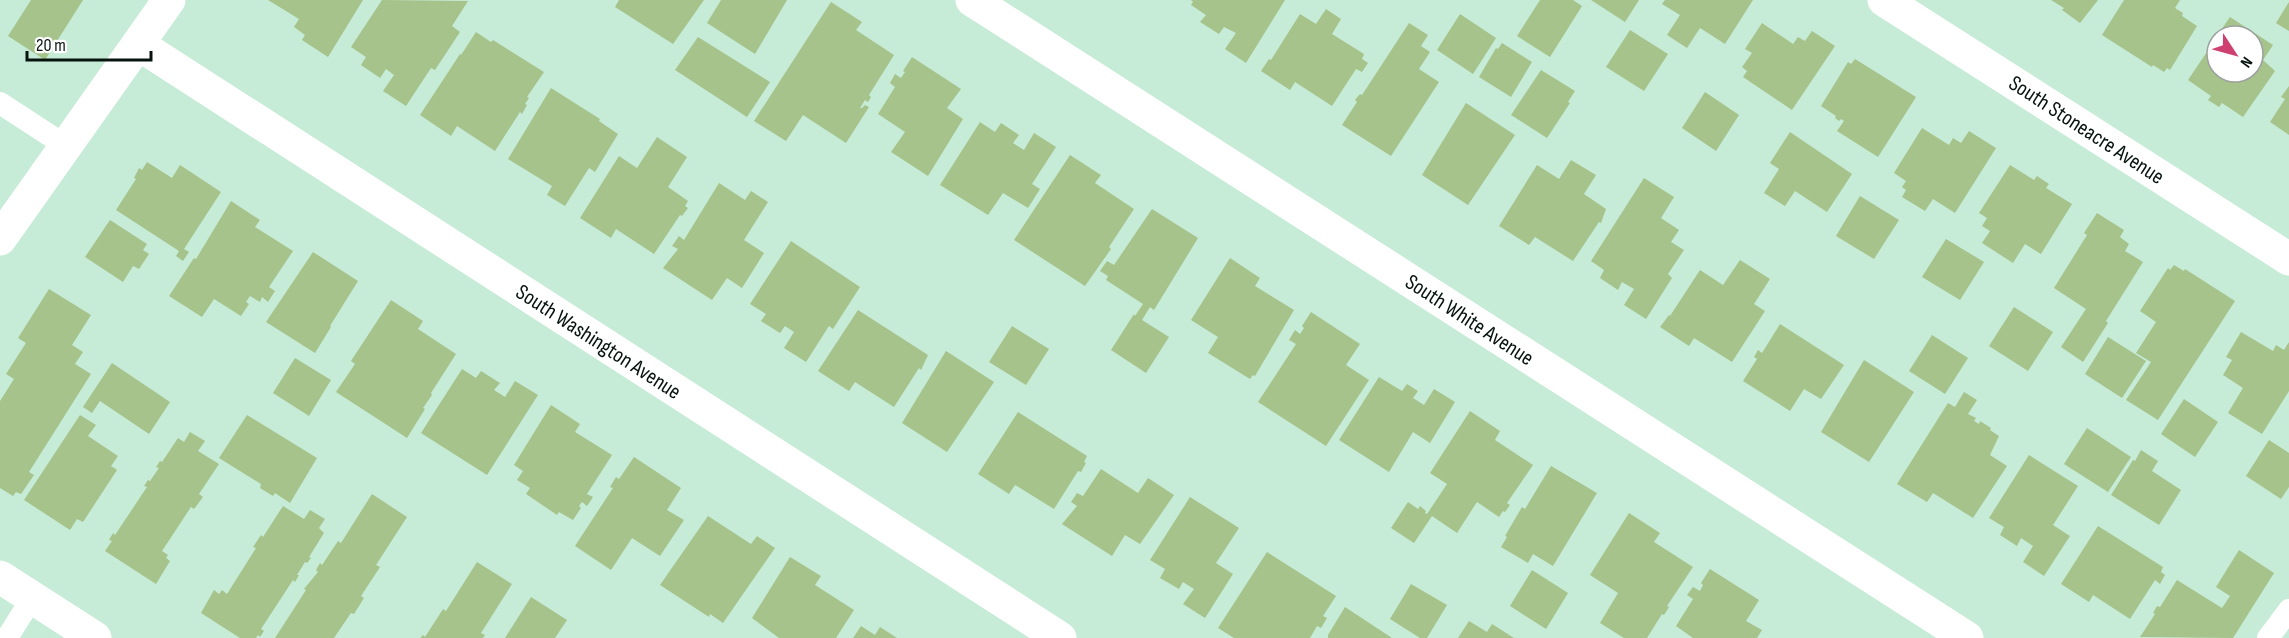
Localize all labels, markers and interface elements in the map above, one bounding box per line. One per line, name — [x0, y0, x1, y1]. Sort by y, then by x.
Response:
scale bar — [27, 24, 152, 62]
north arrow — [2205, 24, 2265, 84]
text: 20 m — [36, 35, 66, 56]
text: N — [2236, 53, 2256, 71]
street label: South Stoneacre Avenue — [2003, 70, 2169, 191]
street label: South White Avenue — [1400, 269, 1539, 372]
street label: South Washington Avenue — [511, 279, 686, 406]

